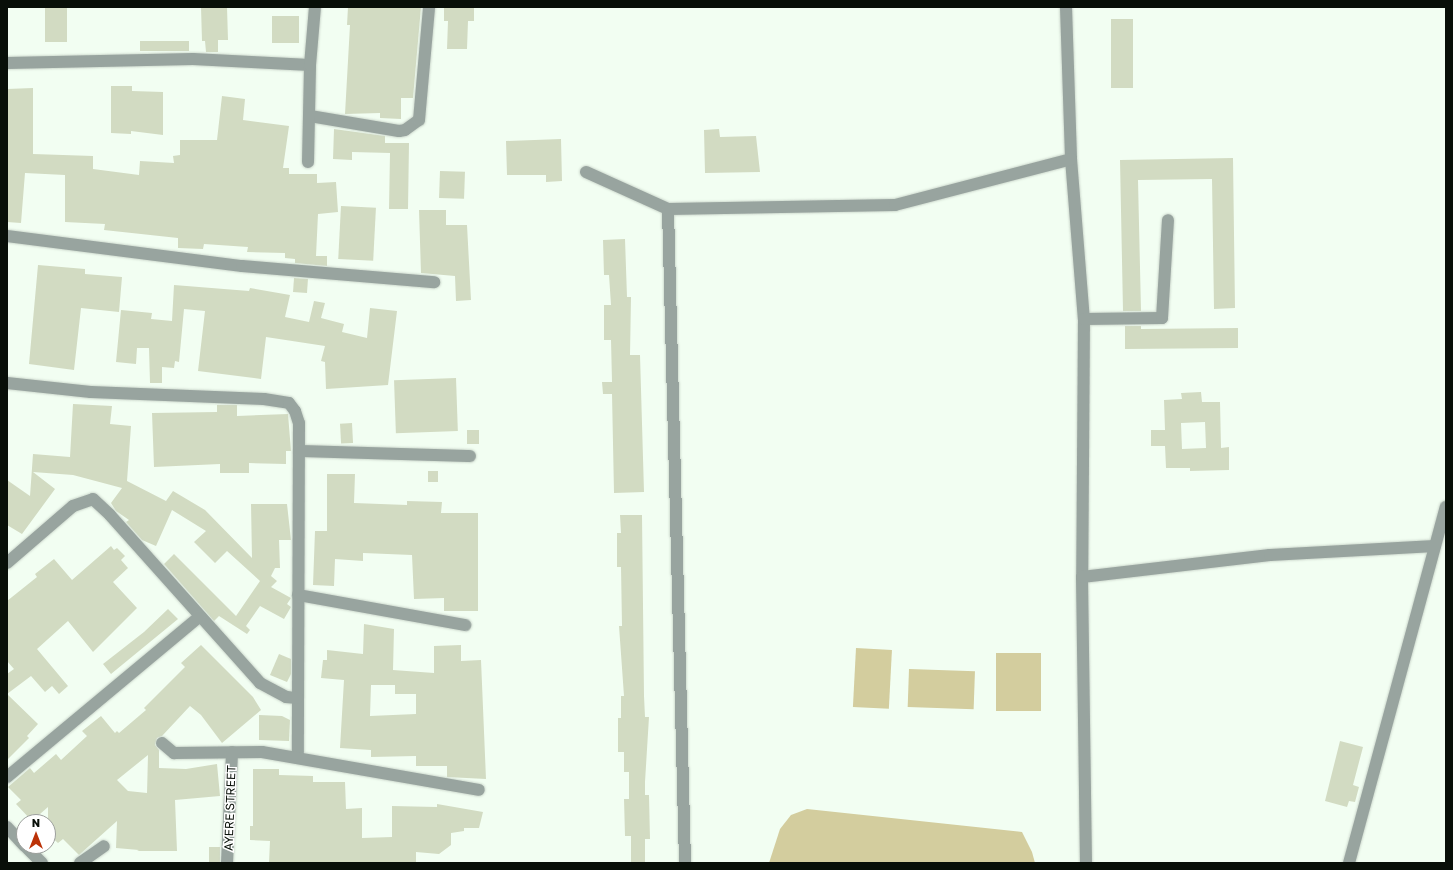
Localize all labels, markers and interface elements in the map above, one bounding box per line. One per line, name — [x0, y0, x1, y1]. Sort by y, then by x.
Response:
street label: AYERE STREET — [221, 765, 239, 851]
north arrow — [16, 814, 56, 854]
text: N — [32, 816, 40, 829]

